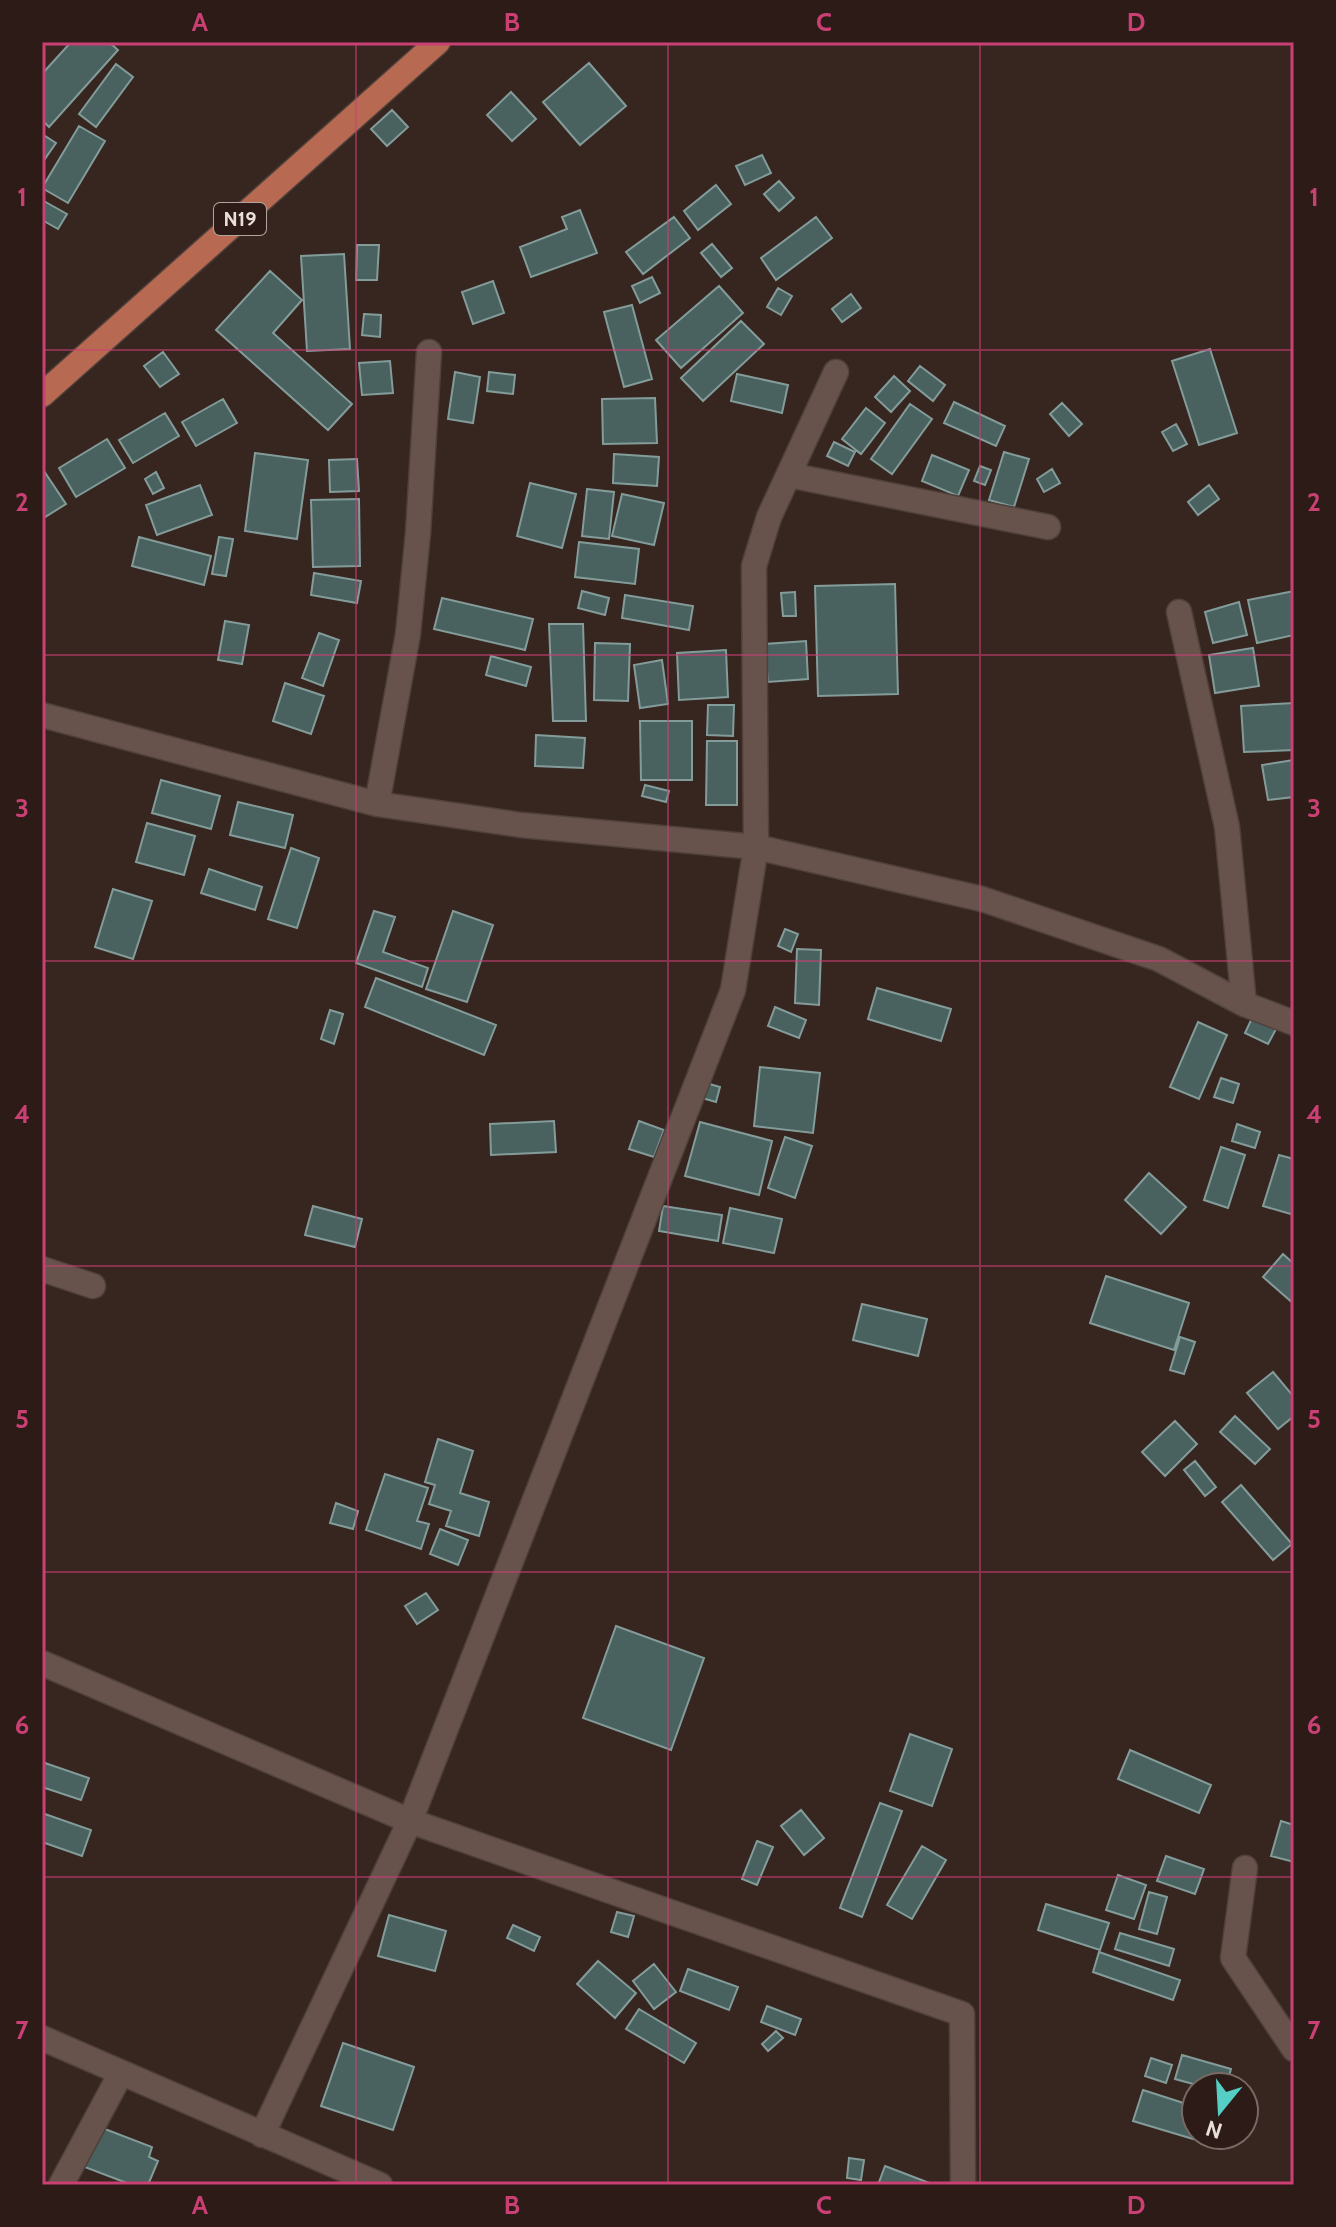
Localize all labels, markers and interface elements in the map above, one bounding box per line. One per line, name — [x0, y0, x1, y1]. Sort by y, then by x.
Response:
text: A — [192, 6, 209, 38]
text: B — [504, 6, 520, 38]
text: C — [816, 6, 832, 38]
text: D — [1127, 6, 1145, 38]
text: 1 — [17, 181, 27, 213]
text: 1 — [1309, 181, 1319, 213]
road number: N19 — [214, 203, 266, 235]
text: 2 — [15, 486, 29, 518]
text: 2 — [1307, 486, 1321, 518]
text: 3 — [15, 792, 29, 824]
text: 3 — [1307, 792, 1321, 824]
text: 4 — [14, 1098, 30, 1130]
text: 4 — [1306, 1098, 1322, 1130]
text: 5 — [15, 1403, 29, 1435]
text: 5 — [1307, 1403, 1321, 1435]
text: 6 — [15, 1709, 29, 1741]
text: 6 — [1307, 1709, 1321, 1741]
text: 7 — [15, 2014, 29, 2046]
text: 7 — [1307, 2014, 1321, 2046]
north arrow — [1180, 2071, 1260, 2151]
text: N — [1202, 2114, 1226, 2145]
text: A — [192, 2189, 209, 2221]
text: B — [504, 2189, 520, 2221]
text: C — [816, 2189, 832, 2221]
text: D — [1127, 2189, 1145, 2221]

